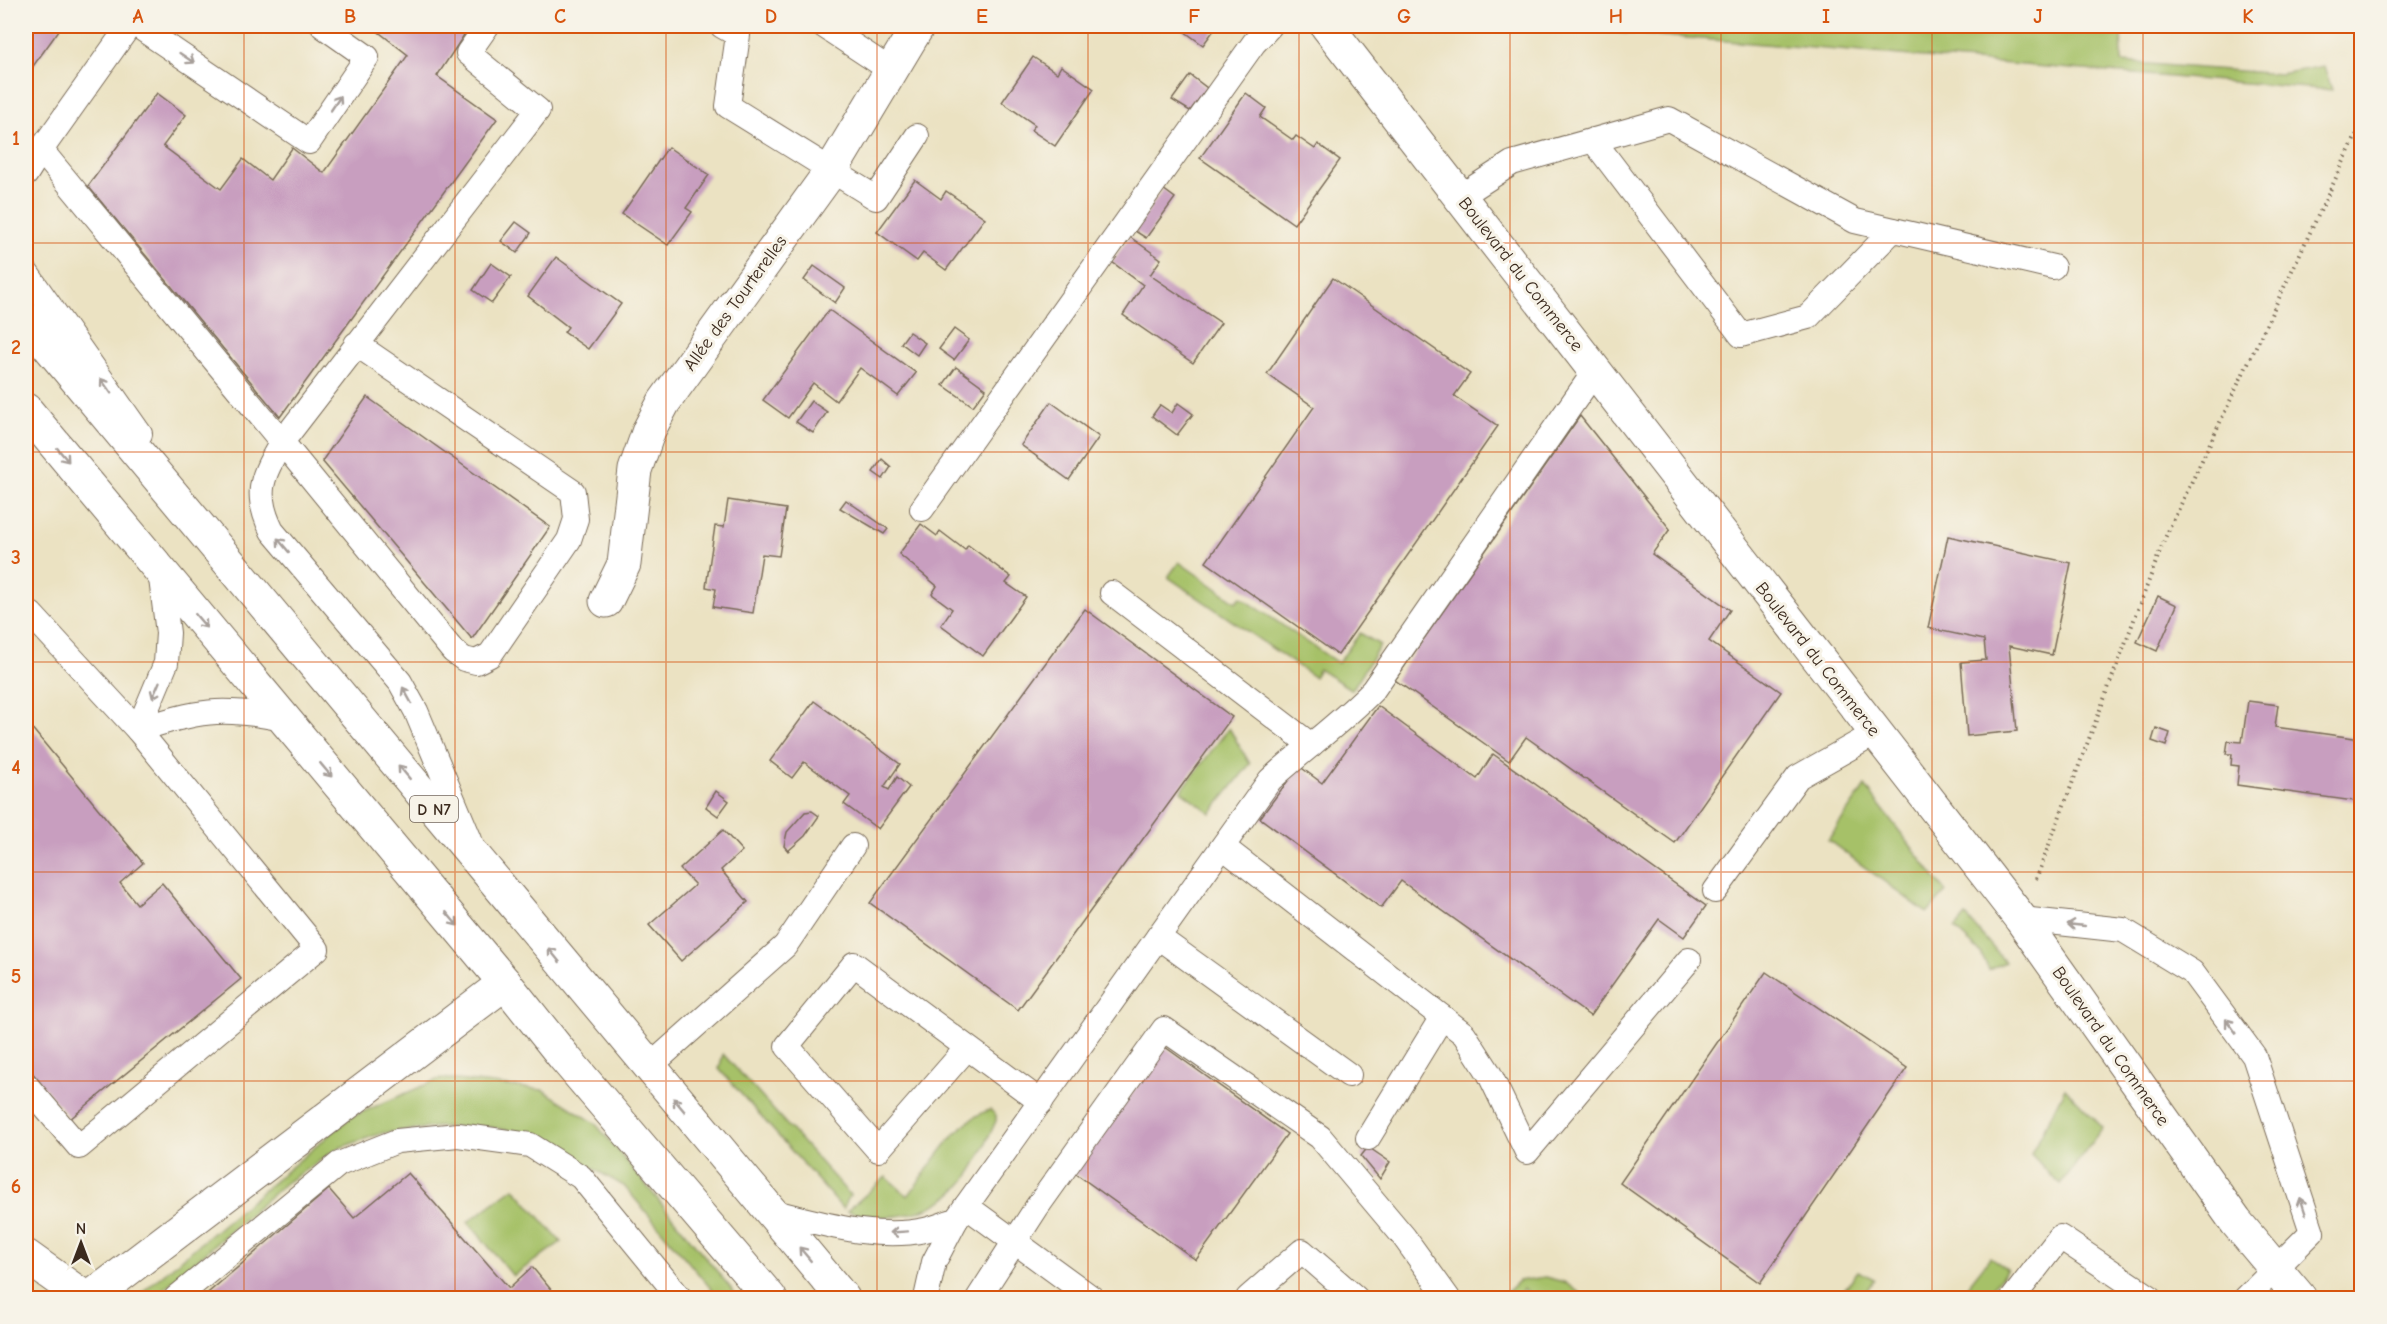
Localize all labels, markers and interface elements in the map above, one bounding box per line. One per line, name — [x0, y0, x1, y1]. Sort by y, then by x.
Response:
text: A — [132, 5, 144, 28]
text: B — [344, 5, 356, 28]
text: C — [554, 5, 566, 28]
text: D — [765, 5, 777, 28]
text: E — [976, 5, 988, 28]
text: F — [1188, 5, 1200, 28]
text: G — [1397, 5, 1411, 28]
text: H — [1609, 5, 1623, 28]
text: I — [1822, 5, 1830, 28]
text: J — [2033, 5, 2043, 28]
text: K — [2242, 5, 2254, 28]
one-way arrow — [178, 52, 194, 64]
one-way arrow — [330, 95, 342, 112]
text: 1 — [12, 127, 20, 150]
street label: Boulevard du Commerce — [1454, 193, 1587, 356]
street label: Allée des Tourterelles — [679, 232, 791, 375]
text: 2 — [11, 336, 21, 359]
one-way arrow — [100, 378, 112, 395]
one-way arrow — [56, 447, 70, 462]
one-way arrow — [276, 538, 290, 553]
text: 3 — [11, 546, 21, 569]
street label: Boulevard du Commerce — [1751, 578, 1884, 741]
one-way arrow — [194, 613, 208, 628]
one-way arrow — [150, 680, 161, 699]
one-way arrow — [401, 686, 412, 704]
text: 4 — [11, 756, 21, 779]
one-way arrow — [319, 762, 333, 777]
one-way arrow — [397, 764, 410, 780]
road number: D N7 — [410, 796, 458, 822]
one-way arrow — [445, 911, 459, 926]
one-way arrow — [2066, 919, 2086, 930]
one-way arrow — [548, 947, 561, 963]
street label: Boulevard du Commerce — [2048, 962, 2174, 1130]
text: 5 — [11, 965, 21, 988]
one-way arrow — [2225, 1018, 2238, 1034]
one-way arrow — [672, 1098, 686, 1113]
text: 6 — [11, 1175, 21, 1198]
one-way arrow — [2297, 1197, 2308, 1216]
north arrow — [51, 1213, 111, 1273]
text: N — [76, 1220, 86, 1238]
one-way arrow — [889, 1227, 909, 1238]
one-way arrow — [798, 1247, 812, 1262]

